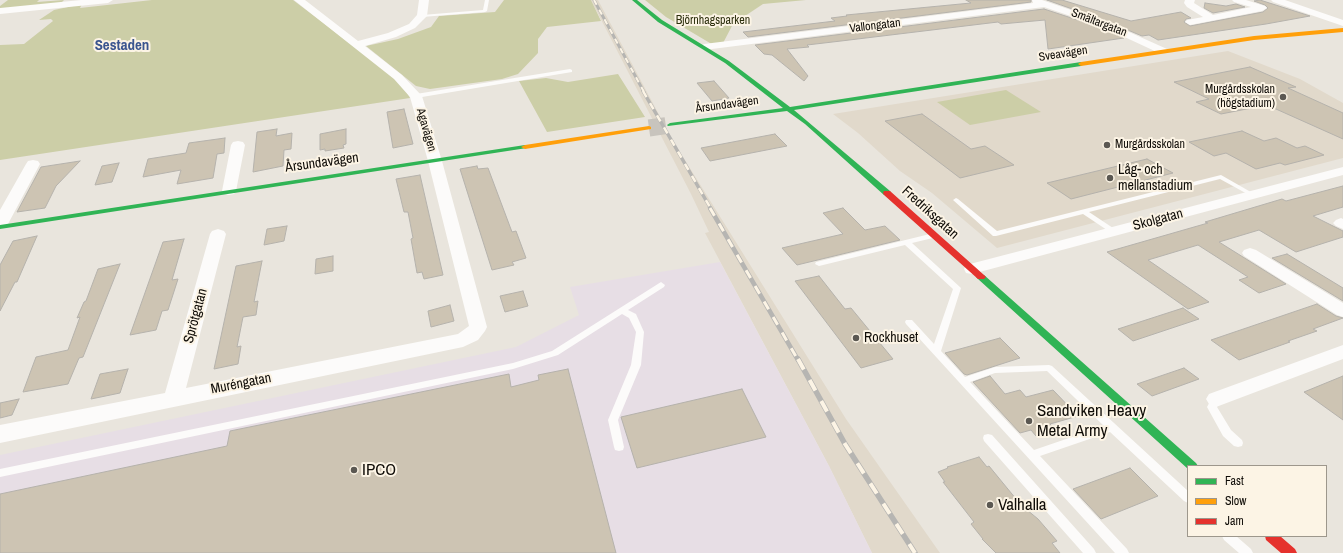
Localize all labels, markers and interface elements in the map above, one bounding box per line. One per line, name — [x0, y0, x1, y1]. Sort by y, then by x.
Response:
street label: Smältargatan — [1069, 6, 1129, 40]
park label: Björnhagsparken — [676, 14, 750, 28]
street label: Vallongatan — [849, 16, 901, 36]
district label: Sestaden — [95, 37, 149, 55]
street label: Sveavägen — [1038, 43, 1088, 65]
place label: Murgårdsskolan (högstadium) — [1205, 83, 1275, 111]
marker: Murgårdsskolan (högstadium) — [1278, 92, 1288, 102]
street label: Årsundavägen — [695, 93, 759, 117]
street label: Agavägen — [413, 107, 439, 153]
place label: Murgårdsskolan — [1115, 138, 1185, 152]
marker: Murgårdsskolan — [1102, 140, 1112, 150]
street label: Årsundavägen — [284, 150, 360, 176]
place label: Låg- och mellanstadium — [1118, 162, 1193, 194]
marker: Låg- och mellanstadium — [1105, 173, 1115, 183]
street label: Fredriksgatan — [898, 183, 962, 243]
street label: Skolgatan — [1131, 205, 1185, 235]
street label: Sprötgatan — [181, 287, 211, 345]
place label: Rockhuset — [864, 330, 918, 346]
marker: Rockhuset — [851, 333, 861, 343]
street label: Muréngatan — [209, 370, 273, 398]
place label: Sandviken Heavy Metal Army — [1037, 401, 1146, 441]
marker: Sandviken Heavy Metal Army — [1024, 416, 1034, 426]
place label: IPCO — [362, 460, 396, 480]
marker: IPCO — [349, 465, 359, 475]
legend — [1187, 465, 1327, 537]
text: Fast — [1225, 473, 1244, 489]
text: Slow — [1225, 493, 1246, 509]
place label: Valhalla — [998, 495, 1047, 515]
marker: Valhalla — [985, 500, 995, 510]
text: Jam — [1225, 513, 1244, 529]

